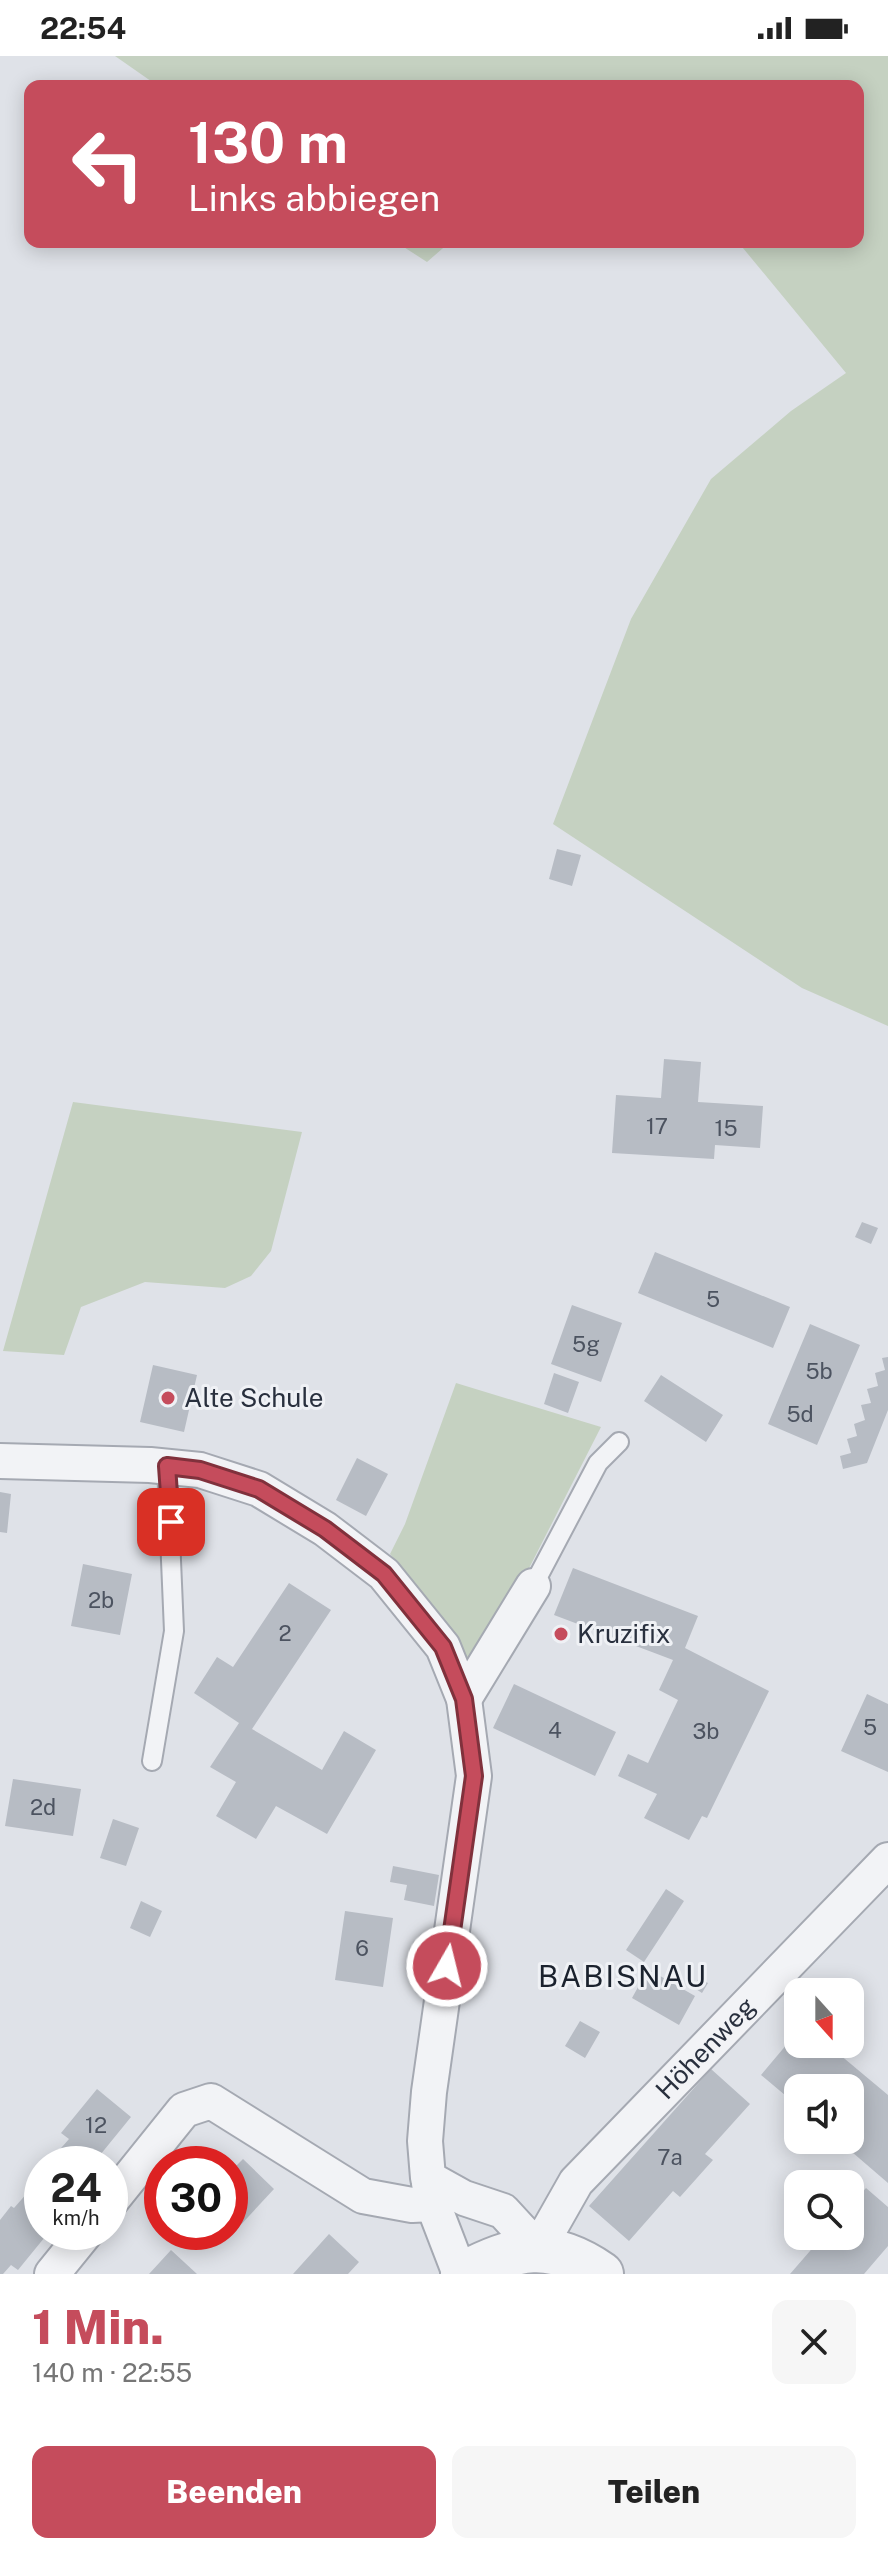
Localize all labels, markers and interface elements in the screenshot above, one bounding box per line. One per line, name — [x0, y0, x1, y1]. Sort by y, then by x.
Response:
text: 22:54 — [40, 10, 126, 46]
text: 130 m — [188, 110, 348, 176]
icon: left — [56, 112, 160, 216]
text: Links abbiegen — [188, 177, 440, 219]
house number: 17 — [646, 1113, 668, 1139]
house number: 15 — [714, 1115, 738, 1141]
house number: 5 — [706, 1286, 720, 1312]
house number: 5g — [572, 1331, 600, 1357]
house number: 5b — [805, 1358, 833, 1384]
place label: Alte Schule — [184, 1382, 324, 1413]
marker: Alte Schule — [159, 1389, 177, 1407]
house number: 5d — [786, 1401, 814, 1427]
pin — [137, 1488, 205, 1556]
icon: arrive — [149, 1500, 193, 1544]
house number: 2b — [88, 1587, 114, 1613]
place label: Kruzifix — [577, 1618, 670, 1649]
house number: 2 — [278, 1620, 292, 1646]
marker: Kruzifix — [552, 1625, 570, 1643]
house number: 5 — [863, 1714, 877, 1740]
house number: 4 — [548, 1717, 562, 1743]
house number: 3b — [693, 1718, 719, 1744]
house number: 2d — [30, 1794, 56, 1820]
position arrow — [405, 1924, 489, 2008]
house number: 6 — [355, 1935, 369, 1961]
district label: BABISNAU — [538, 1958, 708, 1994]
north arrow — [784, 1978, 864, 2058]
map controls — [784, 1978, 864, 2250]
street label: Höhenweg — [649, 1991, 762, 2105]
button: sound — [784, 2074, 864, 2154]
house number: 12 — [85, 2112, 107, 2138]
house number: 7a — [657, 2144, 683, 2170]
speed limit sign: 30 — [144, 2146, 248, 2250]
text: 24 — [50, 2164, 102, 2211]
button: search — [784, 2170, 864, 2250]
text: km/h — [52, 2206, 100, 2230]
text: 1 Min. — [32, 2298, 164, 2355]
button: close — [772, 2300, 856, 2384]
text: 140 m · 22:55 — [32, 2357, 192, 2388]
button: Beenden — [32, 2446, 436, 2538]
button: Teilen — [452, 2446, 856, 2538]

